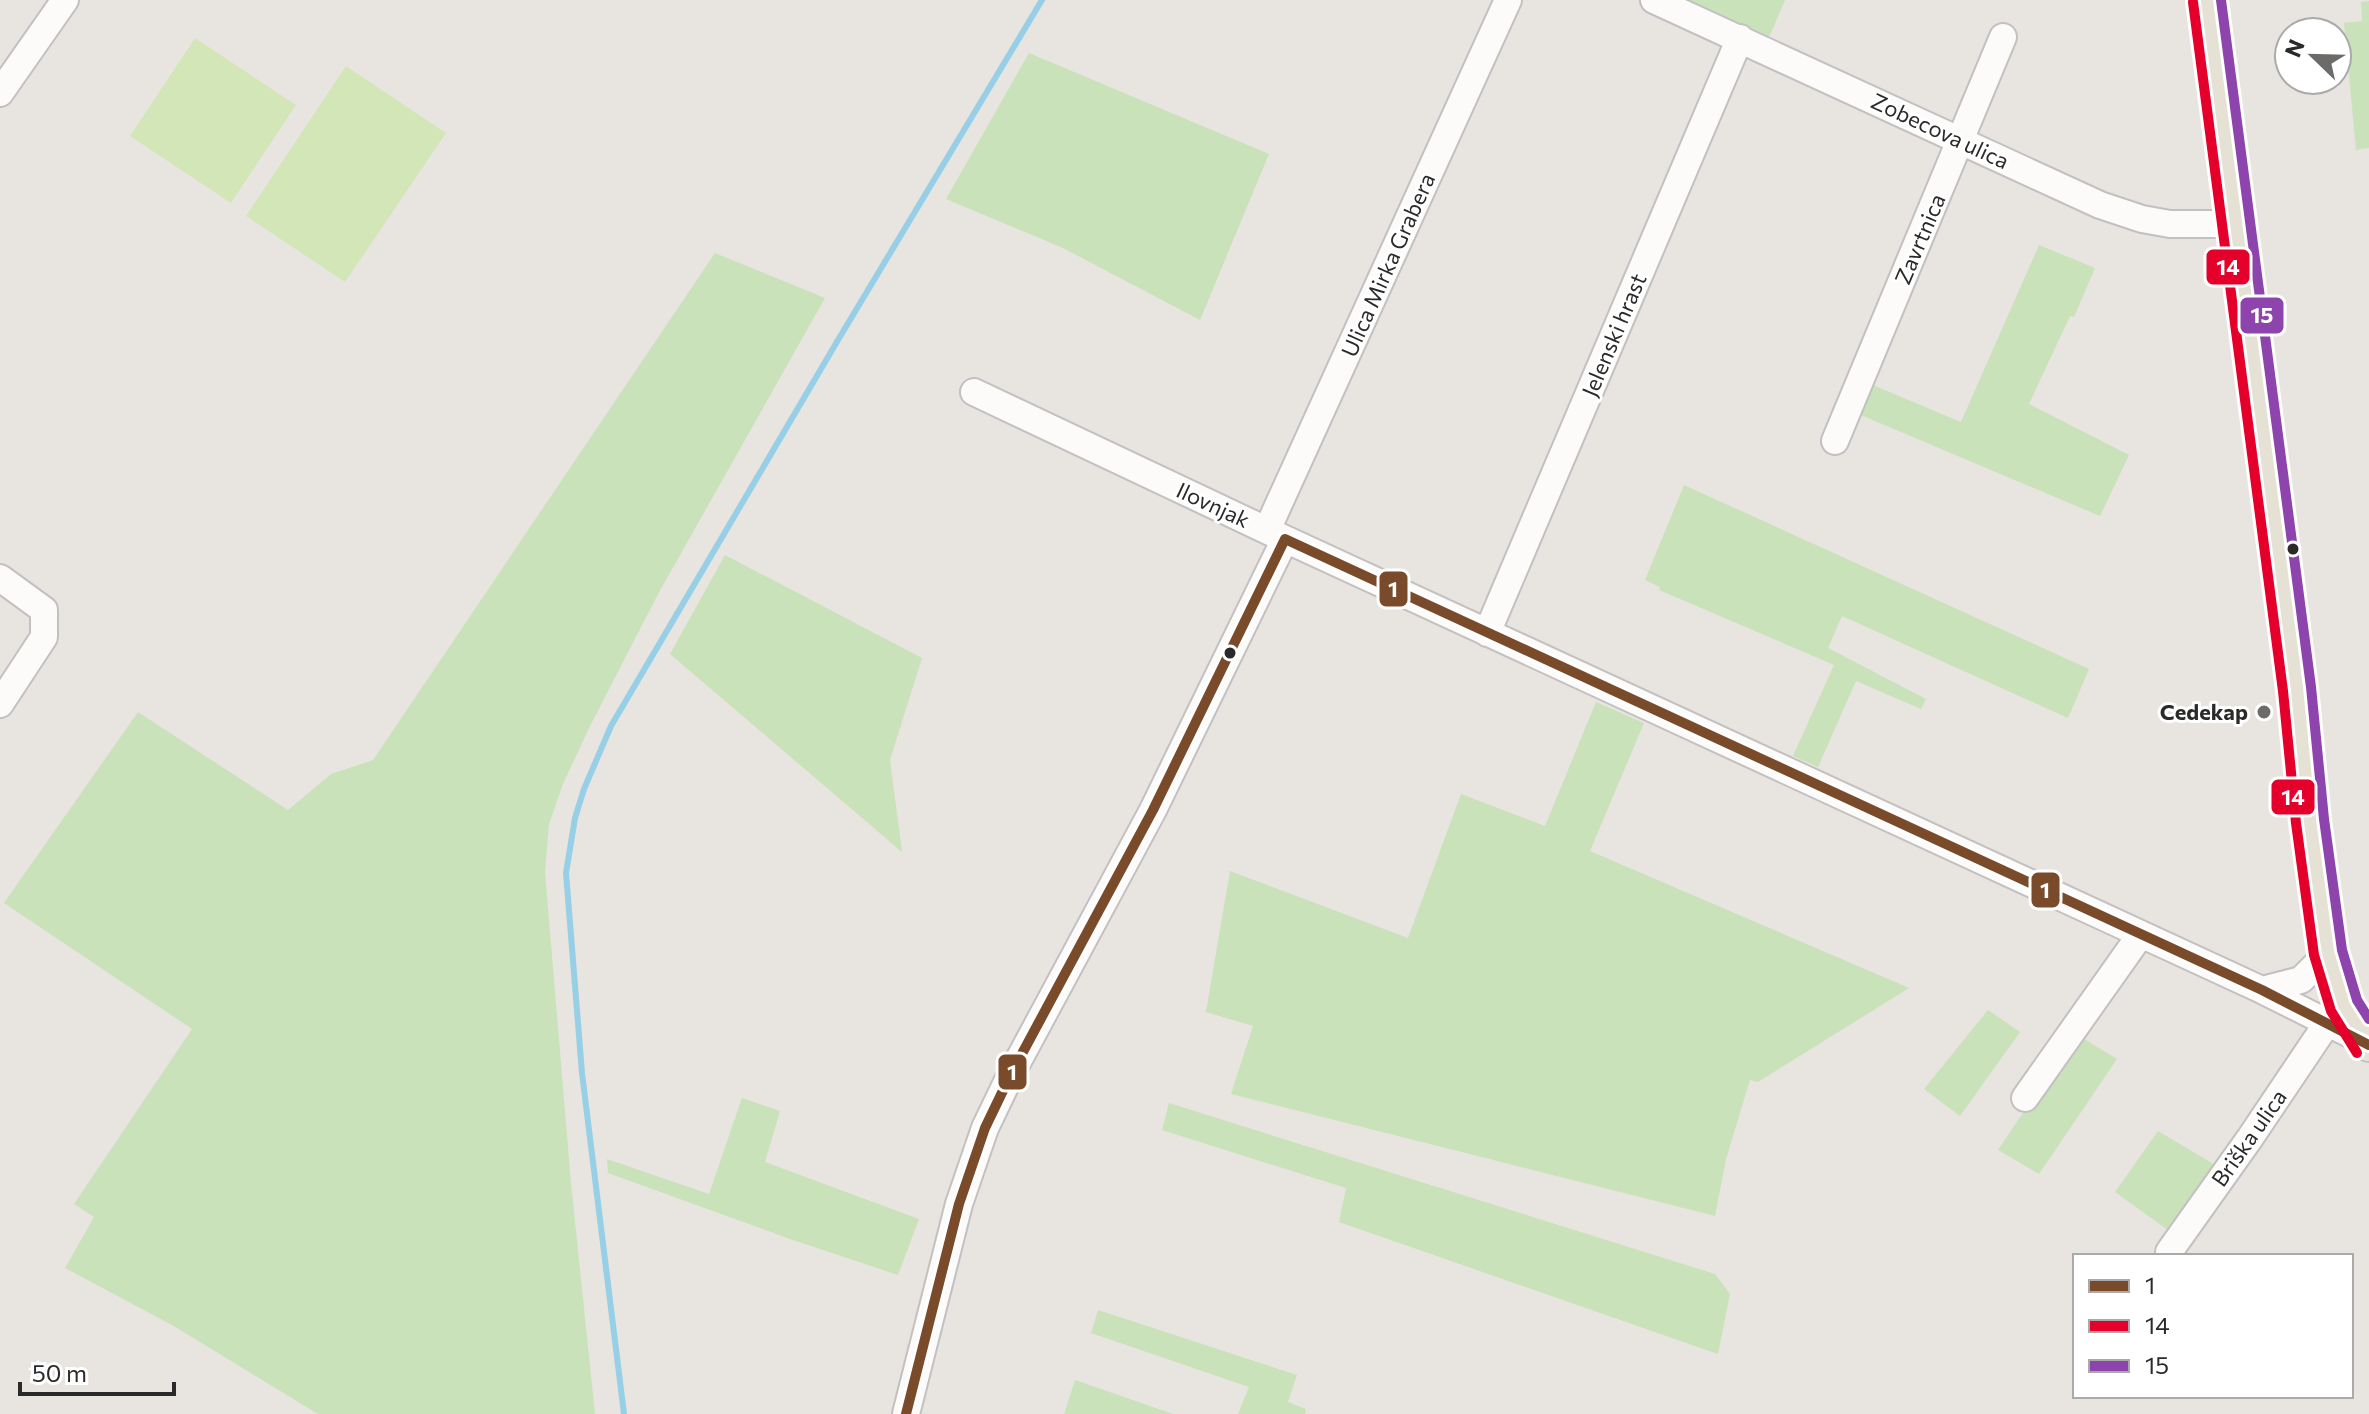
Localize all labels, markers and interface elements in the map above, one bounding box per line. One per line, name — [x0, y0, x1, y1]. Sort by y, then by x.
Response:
north arrow — [2273, 16, 2353, 96]
text: N — [2278, 35, 2310, 61]
street label: Zobecova ulica — [1867, 87, 2013, 174]
street label: Ulica Mirka Grabera — [1335, 169, 1440, 361]
street label: Zavrtnica — [1888, 189, 1951, 288]
line badge: 14 — [2205, 248, 2251, 286]
text: 14 — [2216, 253, 2240, 280]
street label: Jelenski hrast — [1575, 269, 1652, 400]
line badge: 15 — [2239, 296, 2285, 335]
text: 15 — [2251, 301, 2273, 328]
street label: Ilovnjak — [1172, 476, 1254, 533]
unlabelled marker — [2285, 541, 2301, 557]
line badge: 1 — [1378, 570, 1409, 608]
text: 1 — [1388, 575, 1398, 602]
unlabelled marker — [1222, 645, 1238, 661]
place label: Cedekap — [2160, 698, 2248, 725]
marker: Cedekap — [2255, 703, 2273, 721]
line badge: 14 — [2270, 778, 2316, 816]
text: 14 — [2281, 783, 2305, 810]
line badge: 1 — [2030, 871, 2061, 909]
text: 1 — [2040, 876, 2050, 903]
line badge: 1 — [997, 1053, 1028, 1091]
text: 1 — [1007, 1058, 1017, 1085]
street label: Briška ulica — [2205, 1084, 2292, 1191]
legend — [2073, 1254, 2353, 1398]
text: 1 — [2145, 1270, 2155, 1299]
text: 14 — [2145, 1310, 2170, 1339]
scale bar — [20, 1346, 174, 1396]
text: 15 — [2145, 1350, 2169, 1379]
text: 50 m — [32, 1358, 87, 1387]

